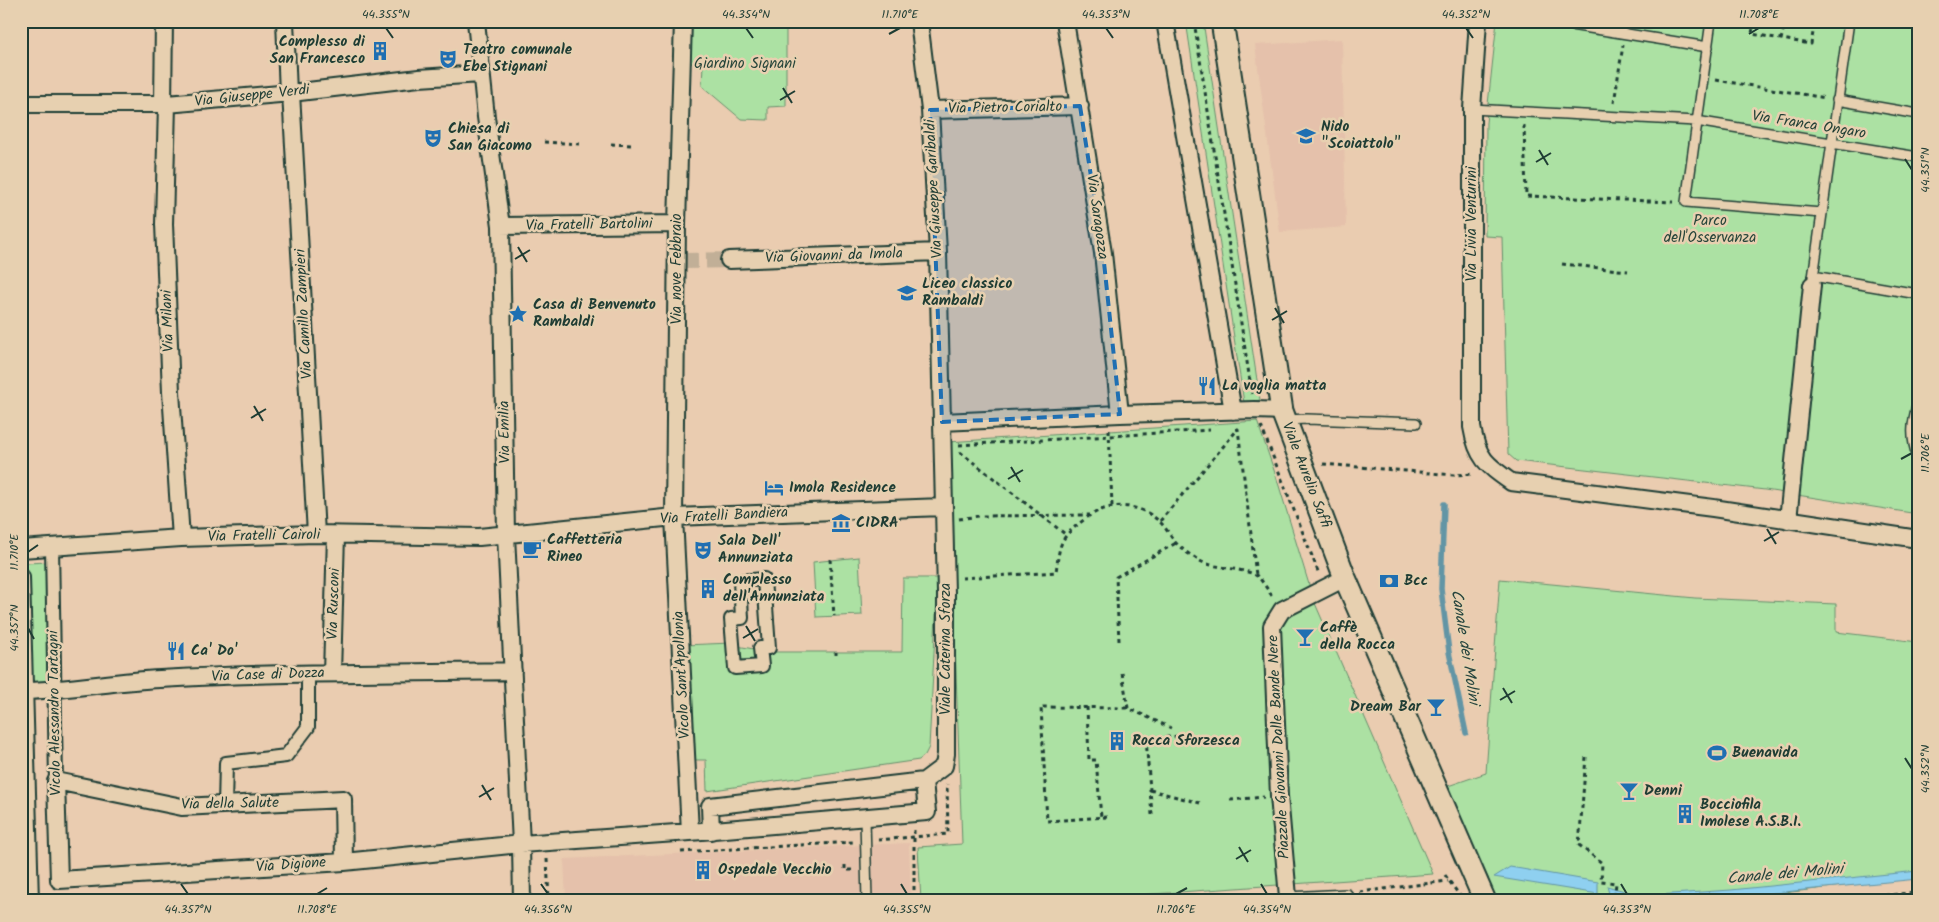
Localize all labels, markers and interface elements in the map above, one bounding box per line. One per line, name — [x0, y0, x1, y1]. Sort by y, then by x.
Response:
text: 44.355°N — [362, 5, 410, 24]
text: 44.354°N — [722, 5, 770, 24]
text: 11.710°E — [882, 5, 919, 24]
text: 44.353°N — [1082, 5, 1130, 24]
text: 44.352°N — [1442, 5, 1490, 24]
text: 11.708°E — [1739, 5, 1780, 24]
place label: Complesso di San Francesco — [270, 30, 366, 71]
place label: Teatro comunale Ebe Stignani — [463, 38, 573, 79]
building icon: Complesso di San Francesco — [369, 40, 391, 62]
theatre icon: Teatro comunale Ebe Stignani — [437, 48, 459, 70]
park label: Giardino Signani — [694, 52, 797, 76]
street label: Via Giuseppe Verdi — [193, 78, 312, 114]
street label: Via Pietro Corialto — [948, 95, 1063, 121]
street label: Via Franca Ongaro — [1750, 104, 1868, 146]
place label: Nido "Scoiattolo" — [1321, 115, 1401, 156]
place label: Chiesa di San Giacomo — [448, 117, 532, 158]
street label: Via Giuseppe Garibaldi — [918, 117, 950, 259]
school or university icon: Nido "Scoiattolo" — [1295, 125, 1317, 147]
theatre icon: Chiesa di San Giacomo — [422, 127, 444, 149]
text: 44.351°N — [1916, 147, 1935, 193]
street label: Via Livia Venturini — [1460, 165, 1484, 282]
street label: Via Saragozza — [1079, 173, 1115, 261]
park label: Parco dell'Osservanza — [1664, 209, 1756, 250]
street label: Via Fratelli Bartolini — [525, 212, 654, 238]
street label: Via nove Febbraio — [665, 213, 689, 325]
street label: Via Giovanni da Imola — [765, 242, 903, 270]
street label: Via Camillo Zampieri — [289, 247, 319, 380]
place label: Liceo classico Rambaldi — [922, 272, 1013, 313]
school or university icon: Liceo classico Rambaldi — [896, 282, 918, 304]
street label: Via Milani — [155, 288, 181, 353]
place label: Casa di Benvenuto Rambaldi — [533, 293, 656, 334]
place icon: Casa di Benvenuto Rambaldi — [507, 303, 529, 325]
place label: La voglia matta — [1222, 374, 1327, 398]
restaurant icon: La voglia matta — [1196, 375, 1218, 397]
street label: Via Emilia — [492, 400, 518, 464]
street label: Viale Aurelio Saffi — [1275, 419, 1337, 532]
text: 11.706°E — [1916, 432, 1935, 473]
place label: Imola Residence — [789, 476, 896, 500]
hotel icon: Imola Residence — [763, 477, 785, 499]
street label: Via Fratelli Bandiera — [659, 501, 789, 531]
place label: CIDRA — [856, 511, 898, 535]
museum icon: CIDRA — [830, 512, 852, 534]
street label: Via Fratelli Cairoli — [208, 523, 322, 549]
place label: Caffetteria Rineo — [547, 528, 622, 569]
place label: Sala Dell' Annunziata — [718, 529, 793, 570]
text: 11.710°E — [5, 533, 24, 570]
cafe icon: Caffetteria Rineo — [521, 538, 543, 560]
theatre icon: Sala Dell' Annunziata — [692, 539, 714, 561]
street label: Via Rusconi — [321, 566, 347, 640]
place label: Complesso dell'Annunziata — [723, 568, 825, 609]
place label: Bcc — [1404, 569, 1428, 593]
bank icon: Bcc — [1378, 570, 1400, 592]
building icon: Complesso dell'Annunziata — [697, 578, 719, 600]
street label: Viale Caterina Sforza — [934, 583, 958, 715]
water label: Canale dei Molini — [1444, 588, 1487, 709]
text: 44.357°N — [5, 604, 24, 652]
street label: Vicolo Sant'Apollonia — [667, 610, 697, 740]
place label: Caffè della Rocca — [1320, 616, 1395, 657]
bar icon: Caffè della Rocca — [1294, 626, 1316, 648]
street label: Vicolo Alessandro Tartagni — [42, 629, 68, 796]
street label: Piazzale Giovanni Dalle Bande Nere — [1261, 634, 1297, 860]
place label: Ca' Do' — [191, 639, 238, 663]
restaurant icon: Ca' Do' — [165, 640, 187, 662]
street label: Via Case di Dozza — [211, 661, 325, 689]
place label: Dream Bar — [1350, 695, 1422, 719]
bar icon: Dream Bar — [1425, 696, 1447, 718]
place label: Rocca Sforzesca — [1132, 729, 1240, 753]
building icon: Rocca Sforzesca — [1106, 730, 1128, 752]
place label: Buenavida — [1732, 741, 1798, 765]
sports icon: Buenavida — [1706, 742, 1728, 764]
text: 44.352°N — [1916, 745, 1935, 793]
place label: Denni — [1644, 779, 1683, 803]
bar icon: Denni — [1618, 780, 1640, 802]
street label: Via della Salute — [181, 791, 279, 817]
place label: Bocciofila Imolese A.S.B.I. — [1700, 793, 1801, 834]
building icon: Bocciofila Imolese A.S.B.I. — [1674, 803, 1696, 825]
street label: Via Digione — [255, 851, 327, 879]
water label: Canale dei Molini — [1726, 856, 1847, 892]
place label: Ospedale Vecchio — [718, 858, 832, 882]
building icon: Ospedale Vecchio — [692, 859, 714, 881]
text: 44.357°N — [164, 900, 212, 919]
text: 11.708°E — [297, 900, 338, 919]
text: 44.356°N — [524, 900, 572, 919]
text: 44.355°N — [883, 900, 931, 919]
text: 11.706°E — [1156, 900, 1197, 919]
text: 44.354°N — [1243, 900, 1291, 919]
text: 44.353°N — [1603, 900, 1651, 919]

